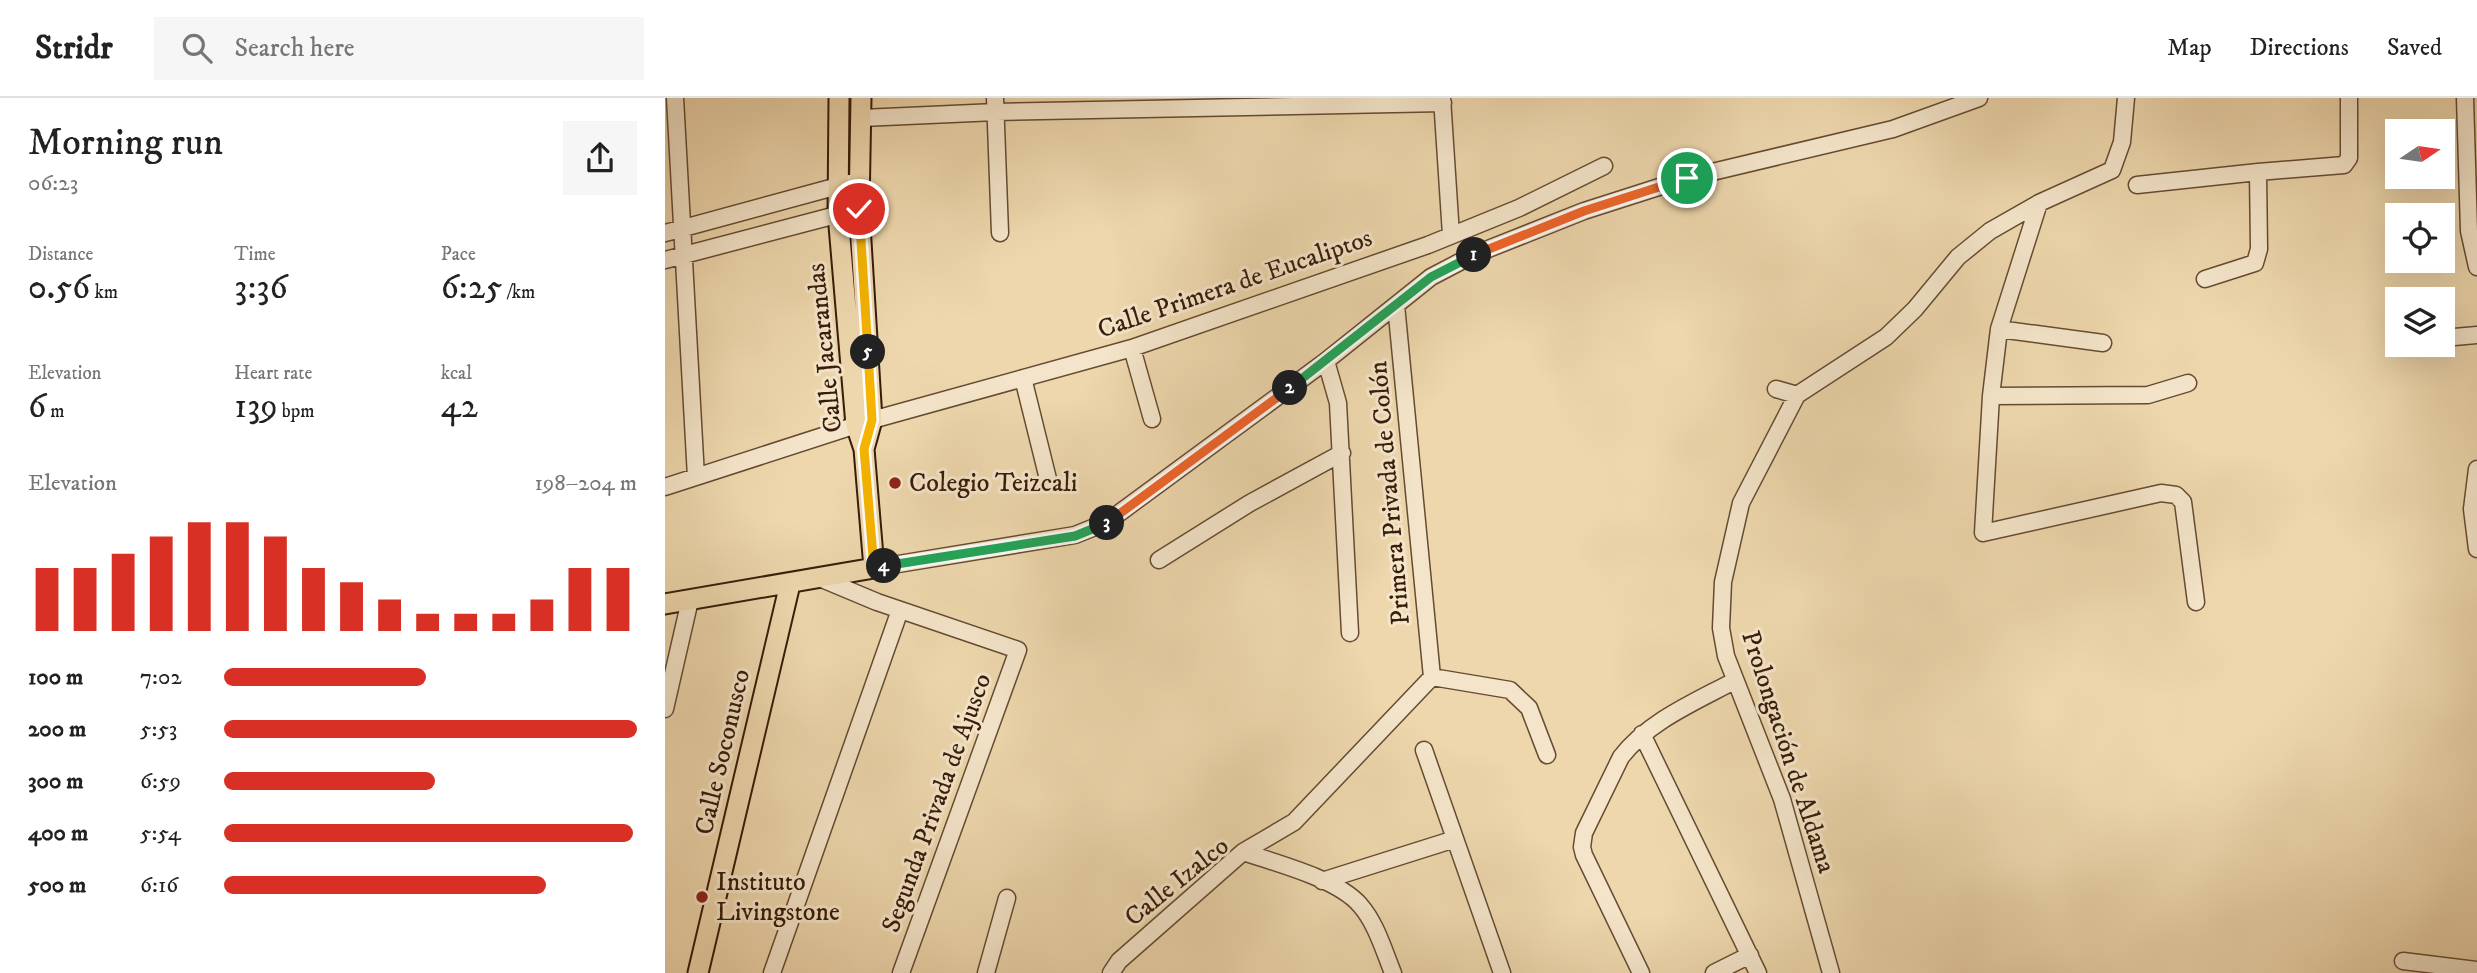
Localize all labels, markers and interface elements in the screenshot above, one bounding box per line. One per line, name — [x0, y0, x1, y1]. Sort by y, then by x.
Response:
search box — [154, 17, 644, 80]
text: Stridr — [35, 28, 112, 69]
icon: search — [178, 29, 216, 67]
text: Search here — [234, 32, 355, 65]
text: Map — [2167, 33, 2212, 63]
text: Directions — [2250, 33, 2349, 63]
text: Saved — [2387, 33, 2442, 63]
text: Morning run — [28, 119, 223, 167]
north arrow — [2385, 119, 2455, 189]
map controls — [2385, 119, 2455, 357]
button: share — [563, 121, 637, 195]
pin — [1657, 148, 1717, 208]
icon: arrive — [1668, 159, 1706, 197]
text: 06:23 — [28, 169, 78, 198]
pin — [829, 179, 889, 239]
icon: check — [840, 190, 878, 228]
button: locate — [2385, 203, 2455, 273]
street label: Calle Primera de Eucaliptos — [1094, 222, 1376, 346]
pin: 1 — [1457, 238, 1491, 272]
text: Distance — [28, 243, 93, 266]
text: Time — [234, 243, 276, 266]
text: Pace — [441, 243, 476, 266]
text: 1 — [1470, 243, 1477, 266]
street label: Calle Jacarandas — [800, 262, 850, 434]
text: 0.56 — [28, 266, 90, 310]
text: 3:36 — [234, 266, 288, 310]
text: 6:25 — [441, 266, 502, 310]
text: km — [90, 281, 118, 304]
text: /km — [502, 281, 535, 304]
button: layers — [2385, 287, 2455, 357]
pin: 5 — [851, 334, 885, 370]
text: 5 — [863, 340, 872, 363]
street label: Primera Privada de Colón — [1362, 359, 1418, 626]
text: Elevation — [28, 362, 102, 385]
text: Heart rate — [234, 362, 312, 385]
text: kcal — [441, 362, 472, 385]
pin: 2 — [1273, 370, 1307, 406]
text: 2 — [1285, 376, 1294, 399]
text: 6 — [28, 385, 46, 429]
text: 139 — [234, 385, 278, 429]
text: 42 — [441, 385, 478, 429]
text: m — [46, 400, 65, 423]
text: bpm — [278, 400, 315, 423]
place label: Colegio Teizcali — [909, 467, 1077, 500]
text: Elevation — [28, 469, 117, 498]
text: 198–204 m — [534, 469, 637, 498]
marker: Colegio Teizcali — [887, 475, 903, 491]
pin: 3 — [1089, 506, 1125, 540]
text: 3 — [1103, 511, 1110, 534]
pin: 4 — [867, 548, 901, 584]
text: 4 — [878, 554, 889, 577]
street label: Prolongación de Aldama — [1733, 627, 1843, 877]
text: 100 m — [28, 663, 83, 692]
text: 7:02 — [140, 663, 182, 692]
street label: Calle Soconusco — [688, 666, 758, 838]
street label: Segunda Privada de Ajusco — [875, 669, 999, 937]
text: 200 m — [28, 715, 86, 744]
text: 5:53 — [140, 715, 177, 744]
text: 300 m — [28, 767, 84, 796]
text: 6:59 — [140, 767, 181, 796]
text: 400 m — [28, 819, 88, 848]
text: 5:54 — [140, 819, 181, 848]
street label: Calle Izalco — [1118, 830, 1236, 934]
place label: Instituto Livingstone — [716, 866, 840, 929]
text: 500 m — [28, 871, 86, 900]
text: 6:16 — [140, 871, 178, 900]
marker: Instituto Livingstone — [694, 889, 710, 905]

